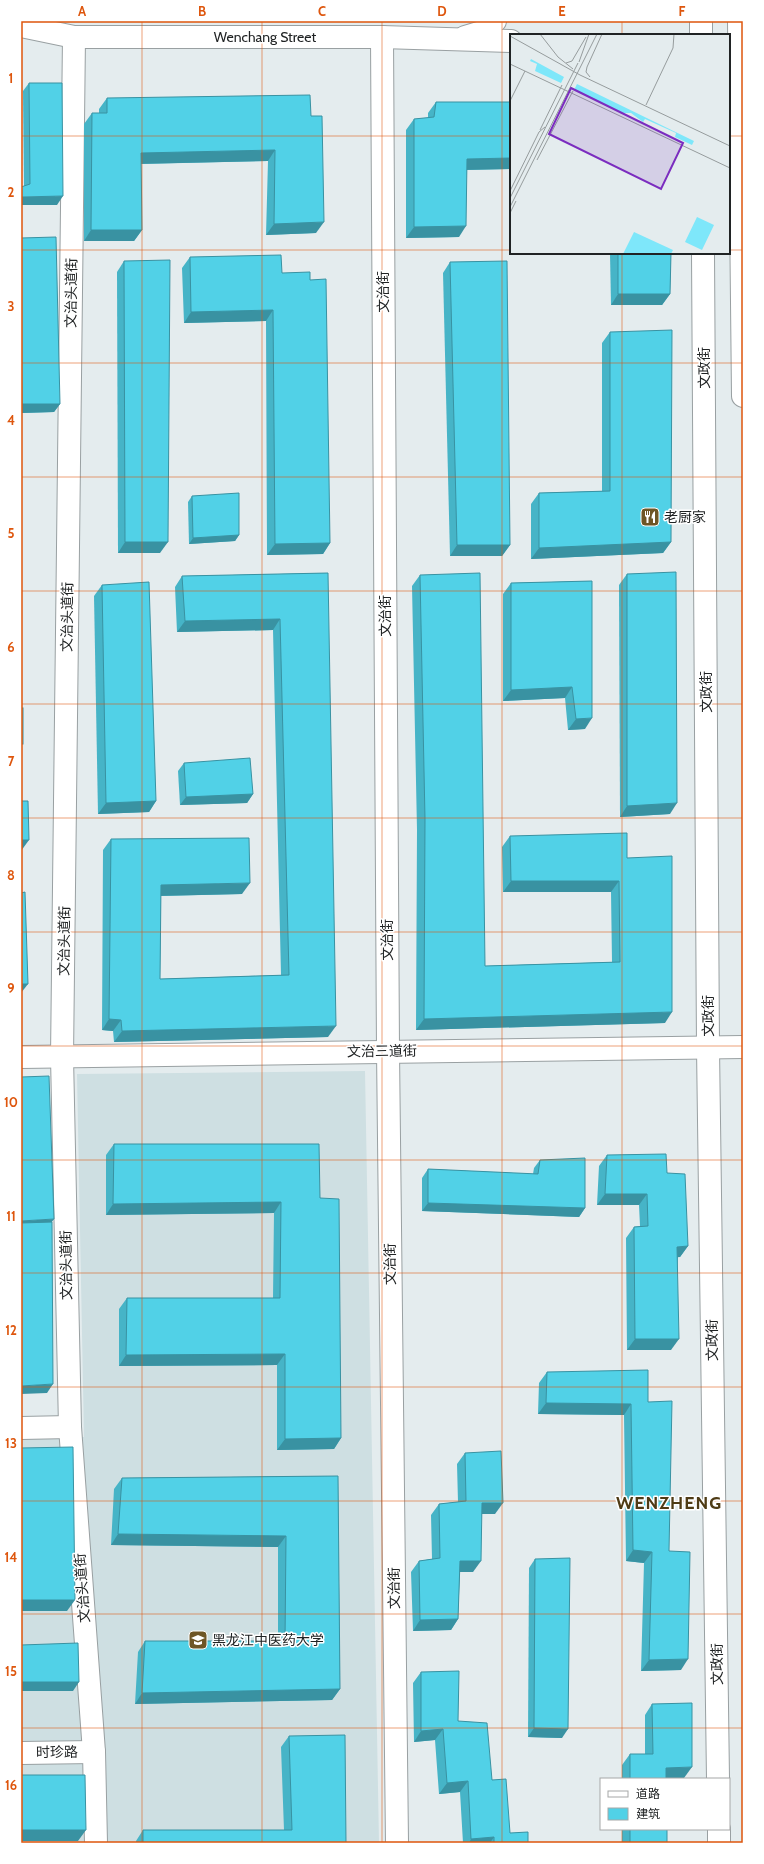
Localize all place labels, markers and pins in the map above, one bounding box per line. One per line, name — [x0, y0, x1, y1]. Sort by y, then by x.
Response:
restaurant icon: 老厨家 — [639, 506, 661, 528]
place label: 老厨家 — [664, 508, 706, 526]
school or university icon: 黑龙江中医药大学 — [187, 1629, 209, 1651]
place label: 黑龙江中医药大学 — [212, 1631, 324, 1649]

